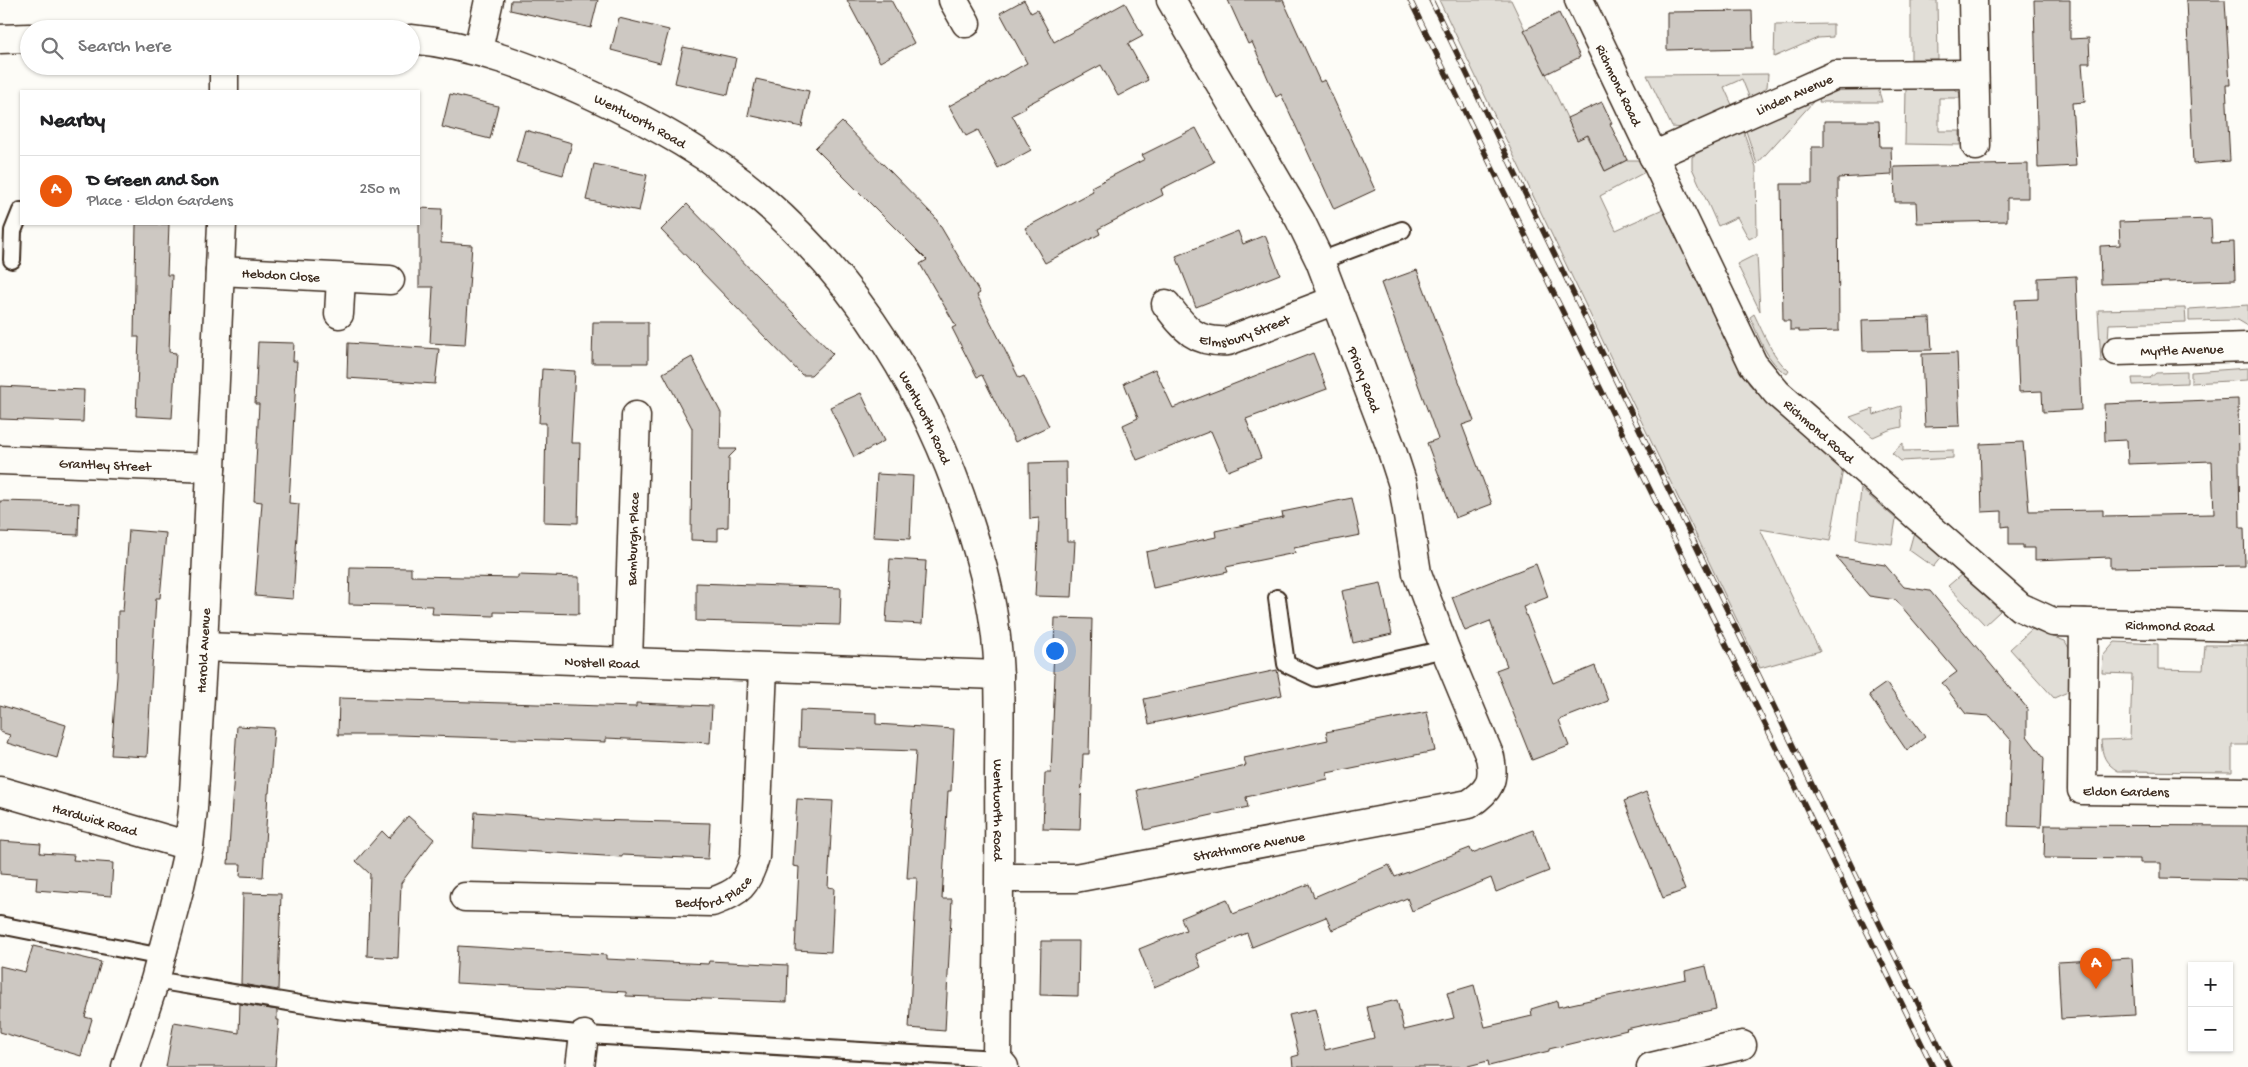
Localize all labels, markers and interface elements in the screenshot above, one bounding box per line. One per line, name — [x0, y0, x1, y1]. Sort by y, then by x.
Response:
search box — [20, 20, 420, 75]
icon: search — [38, 34, 66, 62]
text: Search here — [78, 36, 172, 59]
street label: Richmond Road — [1590, 42, 1645, 131]
street label: Linden Avenue — [1754, 71, 1837, 120]
street label: Wentworth Road — [591, 91, 690, 154]
text: Nearby — [40, 110, 105, 135]
text: D Green and Son — [87, 170, 219, 193]
text: A — [51, 181, 61, 200]
text: 250 m — [360, 181, 400, 200]
text: Place · Eldon Gardens — [87, 193, 233, 212]
street label: Hebdon Close — [241, 266, 321, 287]
street label: Elmsbury Street — [1197, 312, 1294, 352]
street label: Myrtle Avenue — [2140, 342, 2225, 361]
street label: Priory Road — [1342, 344, 1384, 417]
street label: Wentworth Road — [894, 369, 954, 469]
street label: Richmond Road — [1779, 397, 1858, 469]
street label: Grantley Street — [59, 456, 152, 477]
street label: Bamburgh Place — [624, 491, 645, 587]
street label: Harold Avenue — [194, 607, 216, 693]
street label: Richmond Road — [2125, 618, 2216, 637]
your location — [1042, 638, 1068, 664]
street label: Nostell Road — [564, 654, 641, 674]
street label: Wentworth Road — [988, 759, 1005, 863]
street label: Eldon Gardens — [2083, 784, 2170, 802]
street label: Hardwick Road — [50, 801, 141, 842]
street label: Strathmore Avenue — [1192, 829, 1307, 867]
street label: Bedford Place — [674, 873, 757, 913]
pin: A — [2080, 948, 2112, 989]
map controls — [2188, 962, 2233, 1052]
button: + — [2188, 962, 2233, 1007]
button: − — [2188, 1007, 2233, 1052]

